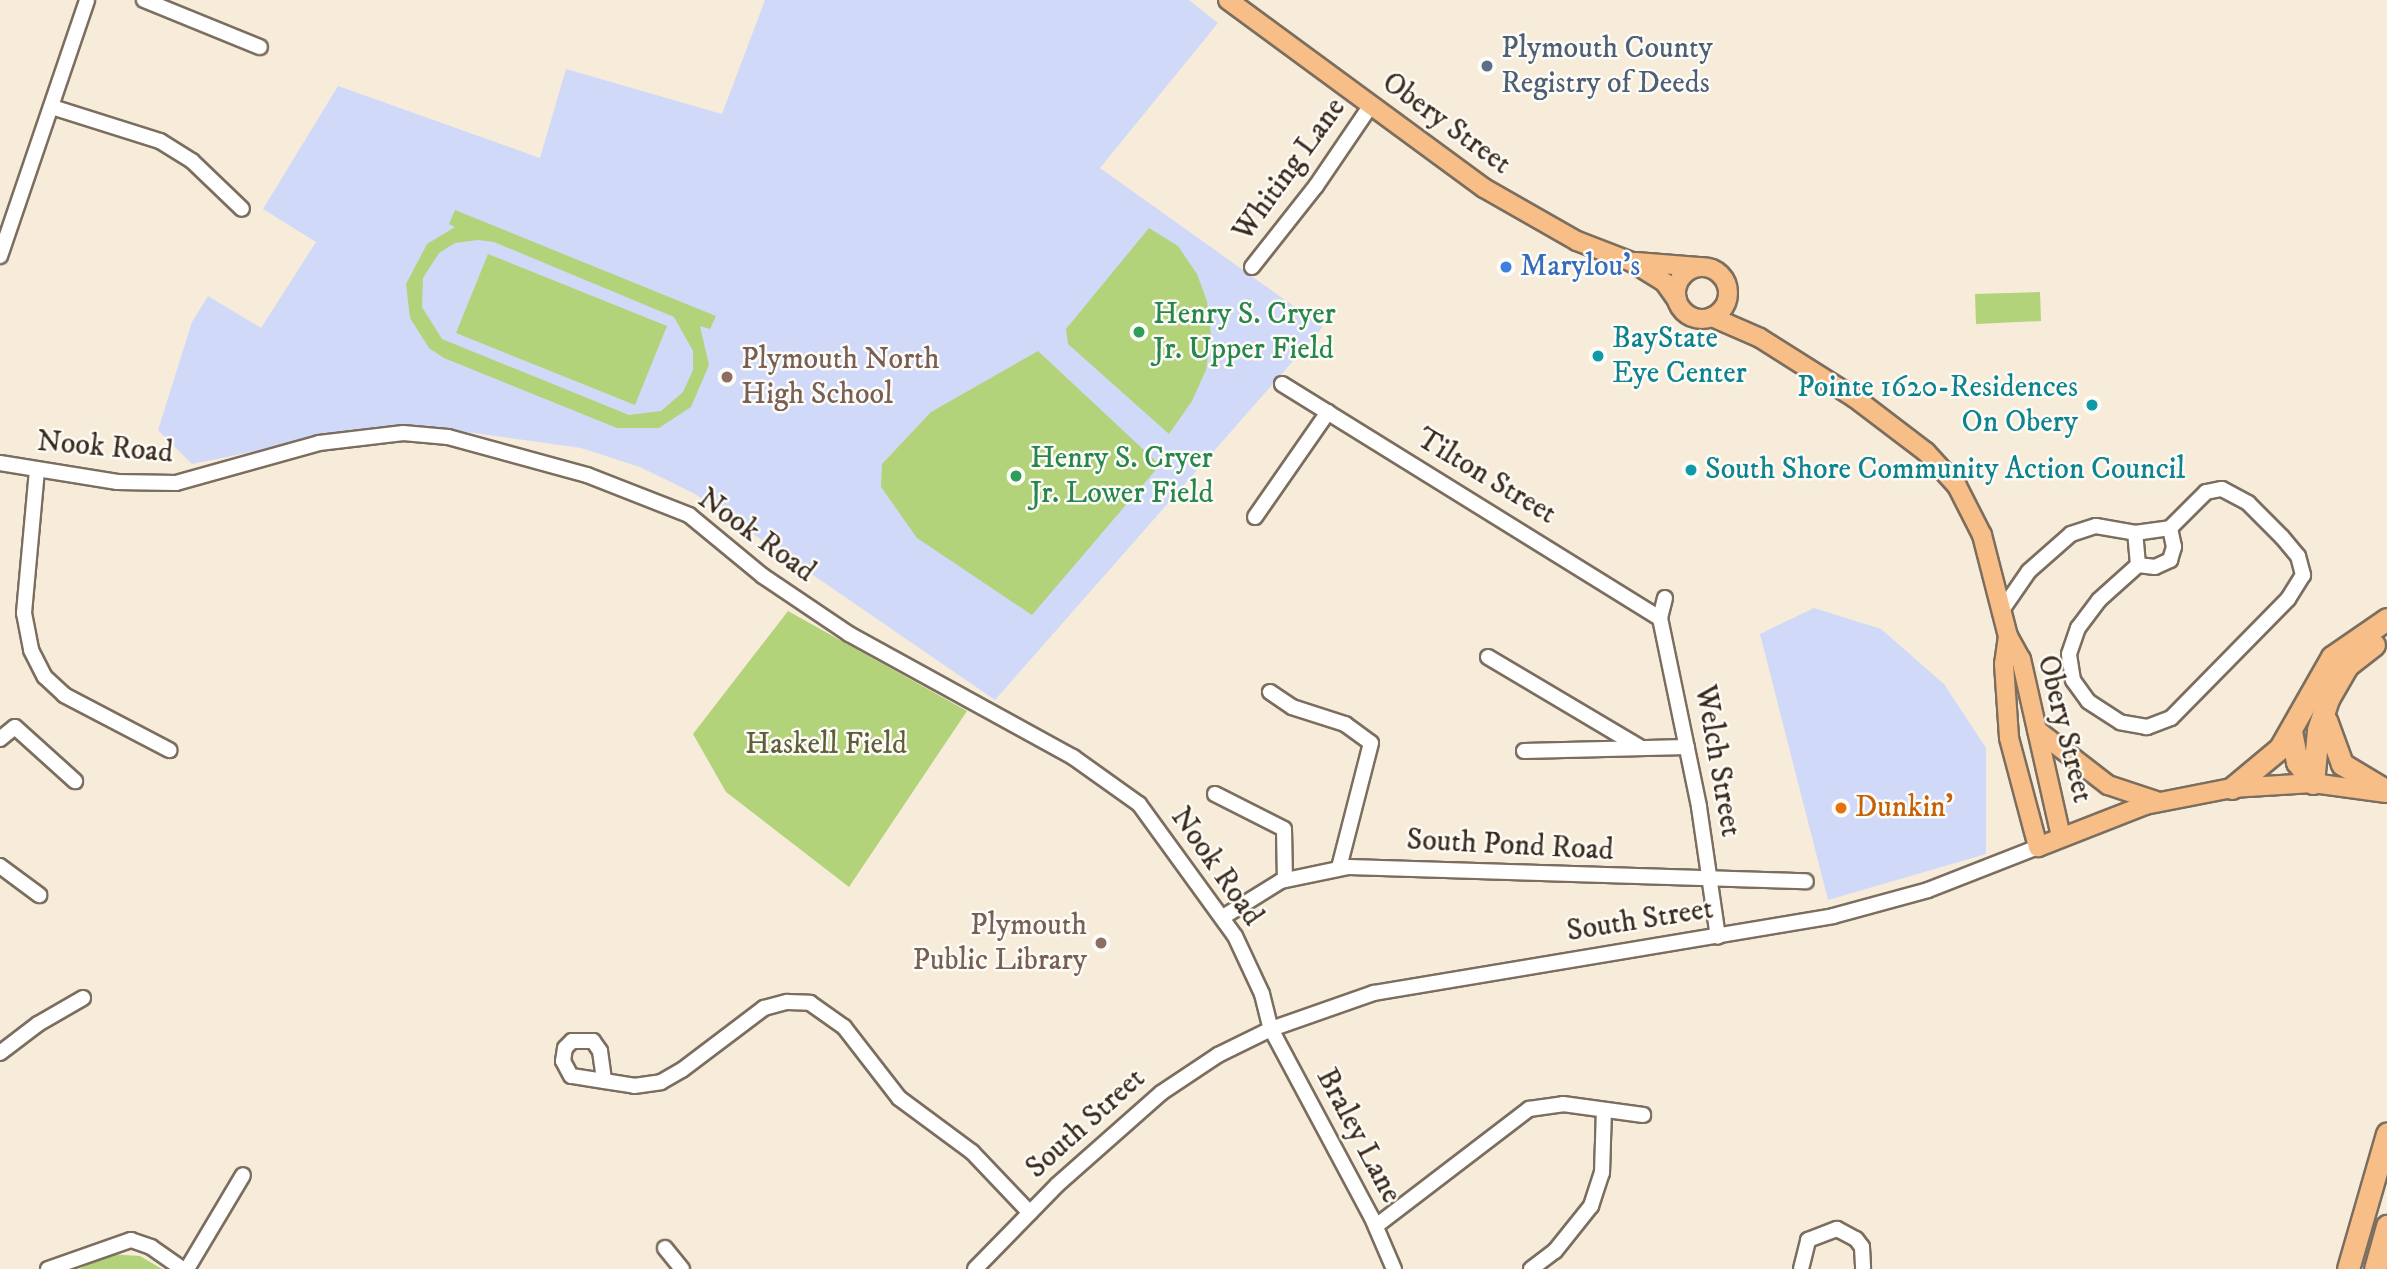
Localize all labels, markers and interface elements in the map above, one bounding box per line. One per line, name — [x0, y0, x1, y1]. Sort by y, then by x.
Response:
place label: Plymouth County Registry of Deeds — [1501, 31, 1713, 102]
marker: Plymouth County Registry of Deeds — [1479, 58, 1495, 74]
street label: Obery Street — [1375, 65, 1517, 183]
street label: Whiting Lane — [1226, 91, 1354, 249]
place label: Marylou's — [1520, 249, 1640, 285]
marker: Marylou's — [1498, 259, 1514, 275]
place label: Henry S. Cryer Jr. Upper Field — [1153, 297, 1336, 368]
place label: BayState Eye Center — [1612, 321, 1747, 392]
marker: Henry S. Cryer Jr. Upper Field — [1131, 324, 1147, 340]
place label: Plymouth North High School — [741, 342, 939, 412]
marker: BayState Eye Center — [1590, 348, 1606, 364]
marker: Plymouth North High School — [719, 369, 735, 385]
place label: Pointe 1620-Residences On Obery — [1797, 370, 2078, 440]
marker: Pointe 1620-Residences On Obery — [2084, 397, 2100, 413]
street label: Tilton Street — [1410, 421, 1562, 533]
street label: Nook Road — [35, 424, 175, 472]
place label: Henry S. Cryer Jr. Lower Field — [1030, 441, 1213, 512]
place label: South Shore Community Action Council — [1705, 452, 2185, 488]
marker: South Shore Community Action Council — [1683, 462, 1699, 478]
marker: Henry S. Cryer Jr. Lower Field — [1008, 468, 1024, 484]
street label: Nook Road — [690, 481, 822, 591]
street label: Obery Street — [2028, 652, 2100, 806]
street label: Welch Street — [1686, 682, 1748, 840]
park label: Haskell Field — [745, 727, 907, 763]
place label: Dunkin' — [1855, 790, 1953, 826]
marker: Dunkin' — [1833, 800, 1849, 816]
street label: Nook Road — [1162, 801, 1270, 933]
street label: South Pond Road — [1406, 823, 1614, 869]
street label: South Street — [1564, 892, 1716, 950]
place label: Plymouth Public Library — [912, 908, 1087, 978]
marker: Plymouth Public Library — [1093, 935, 1109, 951]
street label: South Street — [1019, 1061, 1153, 1187]
street label: Braley Lane — [1308, 1063, 1408, 1209]

